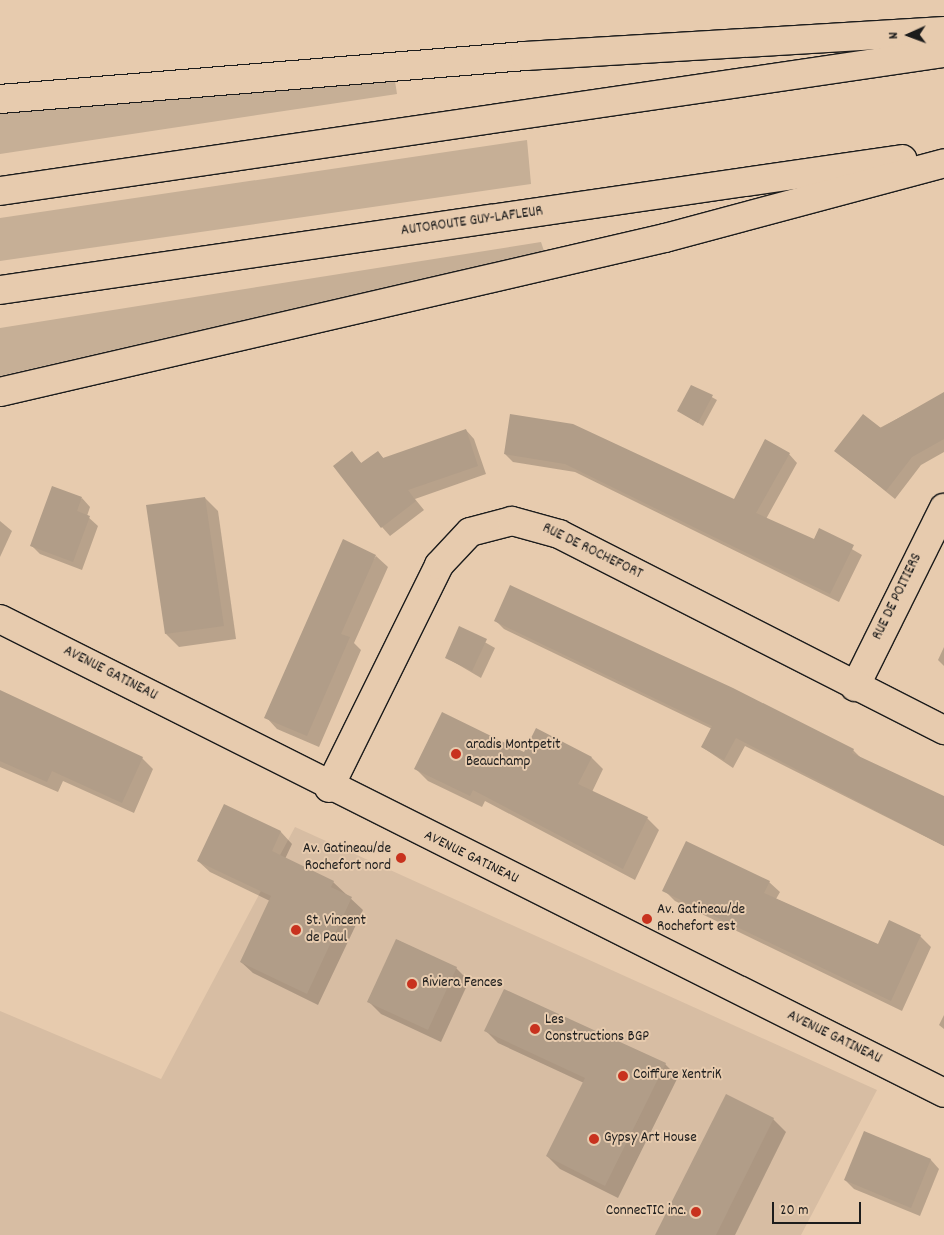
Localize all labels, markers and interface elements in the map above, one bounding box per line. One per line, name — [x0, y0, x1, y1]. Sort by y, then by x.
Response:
north arrow — [884, 10, 934, 60]
text: N — [884, 32, 904, 39]
street label: AUTOROUTE GUY-LAFLEUR — [400, 203, 544, 241]
street label: RUE DE ROCHEFORT — [539, 520, 645, 584]
street label: RUE DE POITIERS — [869, 551, 927, 643]
street label: AVENUE GATINEAU — [60, 643, 160, 705]
place label: aradis Montpetit Beauchamp — [466, 736, 560, 771]
marker: aradis Montpetit Beauchamp — [450, 748, 462, 760]
street label: AVENUE GATINEAU — [421, 827, 521, 889]
place label: Av. Gatineau/de Rochefort nord — [303, 840, 391, 875]
marker: Av. Gatineau/de Rochefort nord — [395, 852, 407, 864]
place label: Av. Gatineau/de Rochefort est — [657, 901, 745, 936]
place label: St. Vincent de Paul — [306, 912, 366, 947]
marker: Av. Gatineau/de Rochefort est — [641, 913, 653, 925]
marker: St. Vincent de Paul — [290, 924, 302, 936]
place label: Riviera Fences — [422, 975, 503, 993]
marker: Riviera Fences — [406, 978, 418, 990]
street label: AVENUE GATINEAU — [784, 1007, 884, 1069]
place label: Les Constructions BGP — [545, 1011, 649, 1046]
marker: Les Constructions BGP — [529, 1023, 541, 1035]
place label: Coiffure XentriK — [633, 1067, 722, 1085]
marker: Coiffure XentriK — [617, 1070, 629, 1082]
place label: Gypsy Art House — [604, 1130, 697, 1148]
marker: Gypsy Art House — [588, 1133, 600, 1145]
scale bar — [774, 1192, 863, 1224]
text: 20 m — [780, 1200, 808, 1222]
place label: ConnecTIC inc. — [606, 1203, 686, 1221]
marker: ConnecTIC inc. — [690, 1206, 702, 1218]

